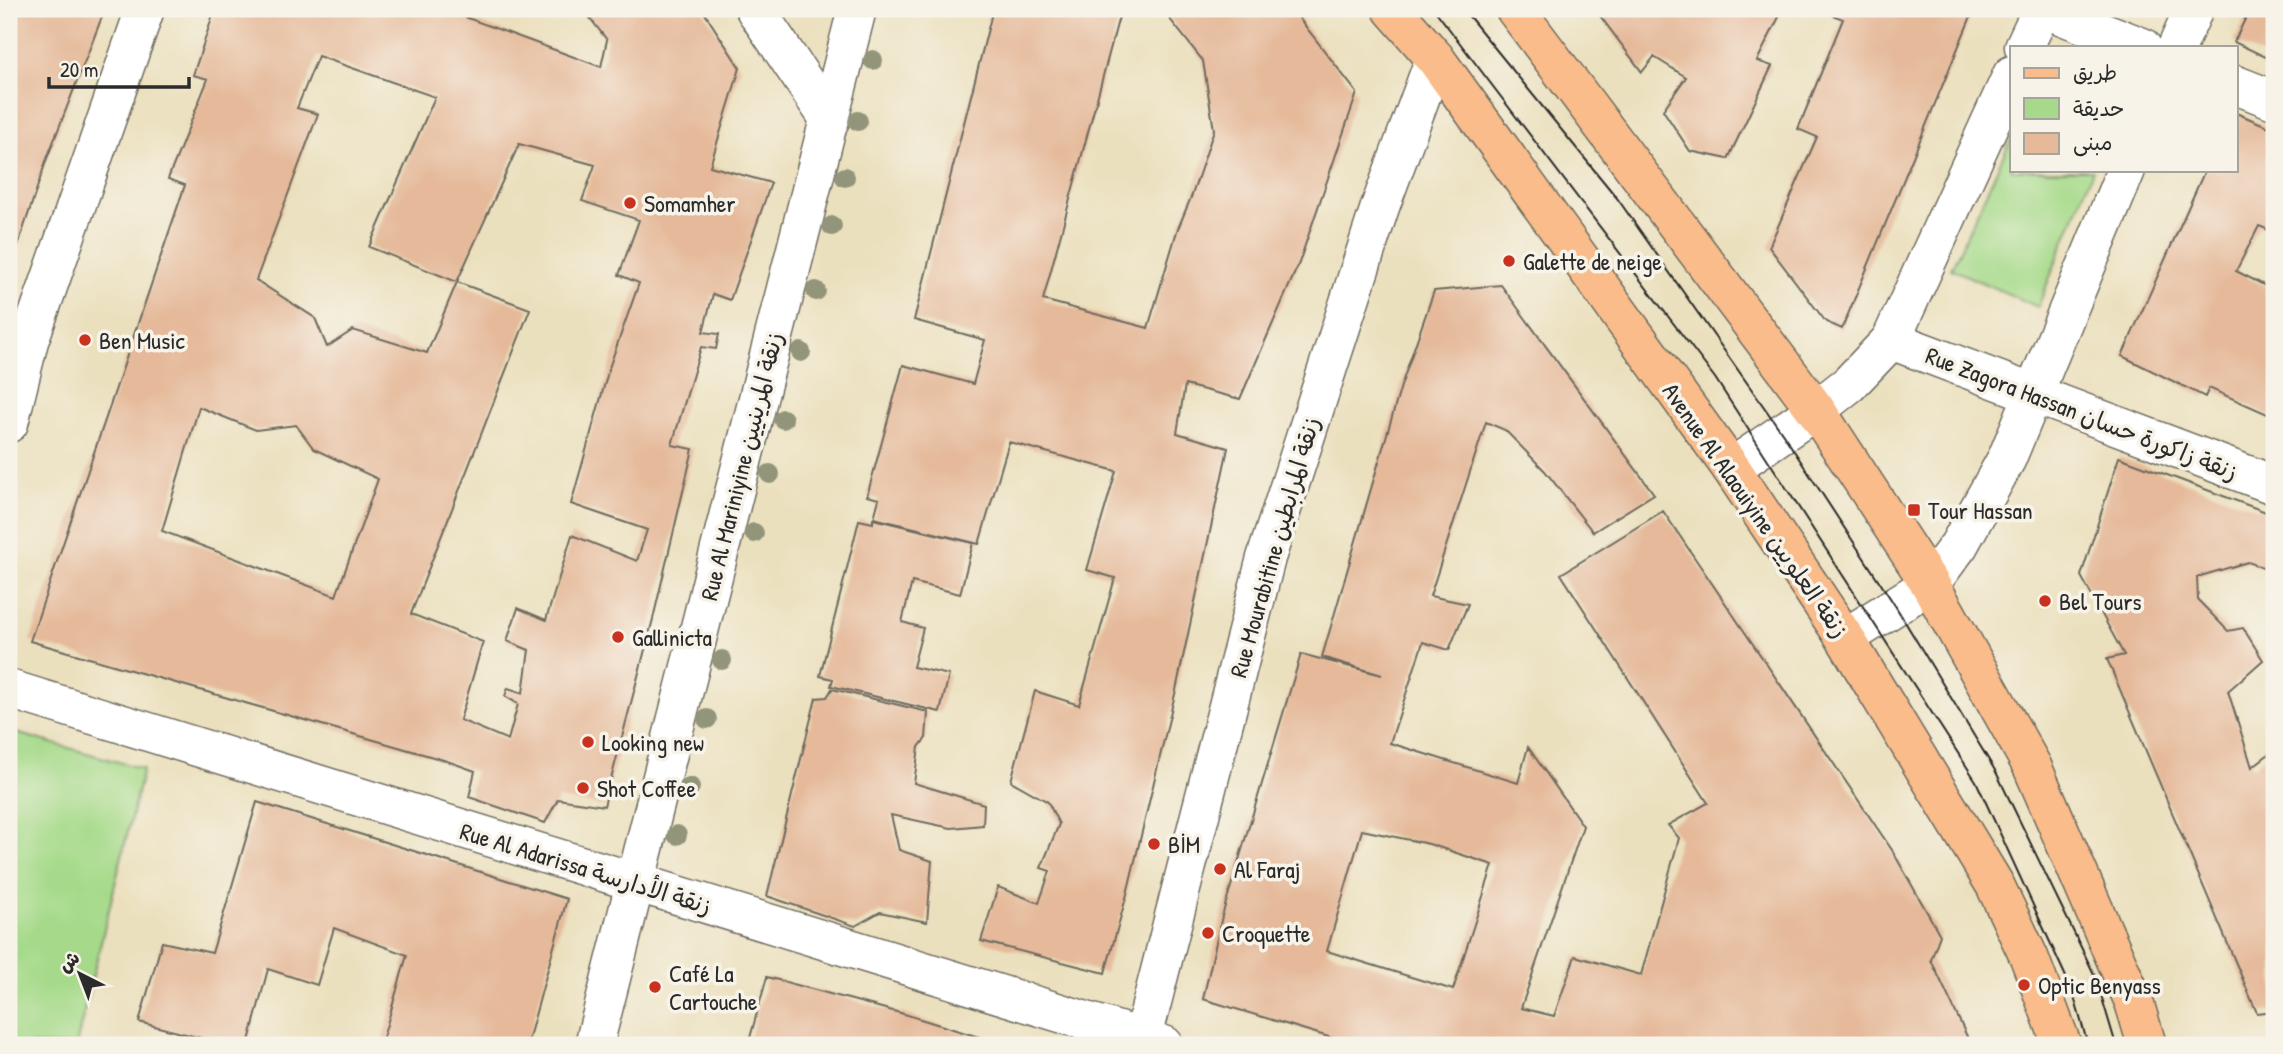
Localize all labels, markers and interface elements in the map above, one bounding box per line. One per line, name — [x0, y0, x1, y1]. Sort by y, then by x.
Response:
scale bar — [49, 46, 189, 90]
legend — [2010, 46, 2238, 172]
text: 20 m — [60, 55, 98, 84]
text: طريق — [2073, 58, 2117, 87]
text: حديقة — [2073, 94, 2124, 123]
text: مبنى — [2073, 128, 2112, 157]
place label: Somamher — [644, 187, 736, 219]
marker: Somamher — [622, 195, 638, 211]
place label: Galette de neige — [1523, 245, 1662, 277]
marker: Galette de neige — [1501, 253, 1517, 269]
place label: Ben Music — [99, 324, 186, 356]
street label: Rue Al Mariniyine زنقة المرينيين — [692, 329, 790, 603]
marker: Ben Music — [77, 332, 93, 348]
street label: Rue Zagora Hassan زنقة زاكورة حسان — [1921, 339, 2243, 488]
street label: Avenue Al Alaouiyine زنقة العلويين — [1656, 376, 1856, 644]
street label: Rue Mourabitine زنقة المرابطين — [1221, 413, 1327, 681]
place label: Tour Hassan — [1928, 494, 2033, 526]
marker: Tour Hassan — [1906, 502, 1922, 518]
place label: Bel Tours — [2059, 585, 2142, 617]
marker: Bel Tours — [2037, 593, 2053, 609]
place label: Gallinicta — [632, 621, 712, 653]
marker: Gallinicta — [610, 629, 626, 645]
place label: Looking new — [602, 726, 704, 758]
marker: Looking new — [580, 734, 596, 750]
place label: Shot Coffee — [597, 772, 697, 804]
marker: Shot Coffee — [575, 780, 591, 796]
street label: Rue Al Adarissa زنقة الأدارسة — [457, 815, 715, 921]
place label: BİM — [1168, 828, 1200, 860]
marker: BİM — [1146, 836, 1162, 852]
place label: Al Faraj — [1234, 853, 1300, 885]
marker: Al Faraj — [1212, 861, 1228, 877]
place label: Croquette — [1222, 917, 1311, 949]
marker: Croquette — [1200, 925, 1216, 941]
north arrow — [46, 939, 116, 1009]
text: ش — [52, 945, 85, 978]
place label: Café La Cartouche — [669, 957, 758, 1017]
place label: Optic Benyass — [2038, 969, 2161, 1001]
marker: Optic Benyass — [2016, 977, 2032, 993]
marker: Café La Cartouche — [647, 979, 663, 995]

